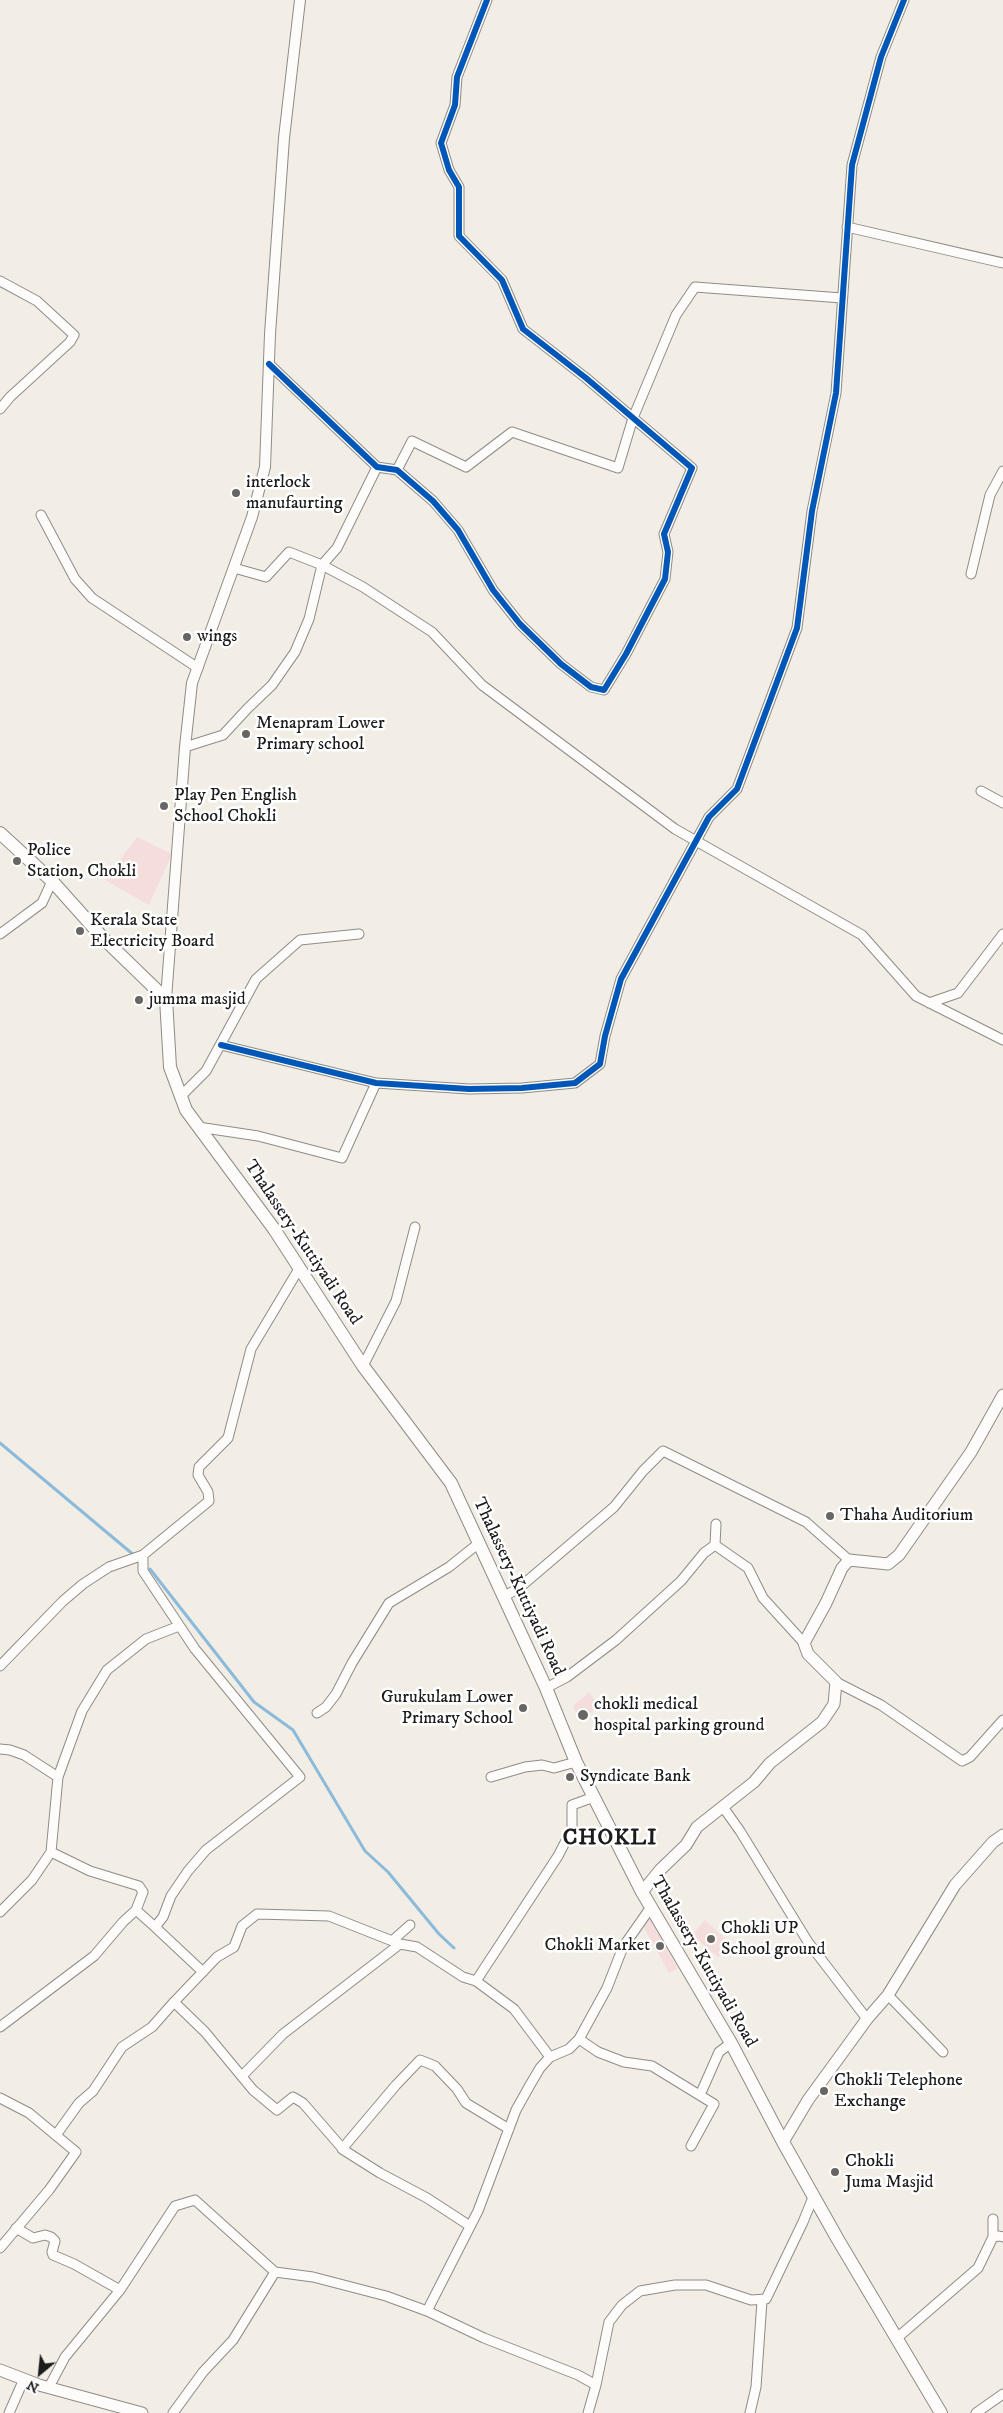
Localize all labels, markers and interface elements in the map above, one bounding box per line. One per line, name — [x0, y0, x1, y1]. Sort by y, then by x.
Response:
place label: interlock manufaurting — [246, 472, 343, 514]
marker: interlock manufaurting — [230, 487, 242, 499]
place label: wings — [197, 626, 237, 648]
marker: wings — [181, 631, 193, 643]
place label: Menapram Lower Primary school — [256, 713, 385, 756]
marker: Menapram Lower Primary school — [240, 728, 252, 740]
place label: Play Pen English School Chokli — [174, 785, 297, 828]
marker: Play Pen English School Chokli — [158, 800, 170, 812]
place label: Police Station, Chokli — [27, 840, 136, 882]
marker: Police Station, Chokli — [11, 855, 23, 867]
place label: Kerala State Electricity Board — [90, 910, 214, 952]
marker: Kerala State Electricity Board — [74, 925, 86, 937]
place label: jumma masjid — [149, 989, 246, 1011]
marker: jumma masjid — [133, 994, 145, 1006]
street label: Thalassery-Kuttiyadi Road — [239, 1157, 365, 1329]
street label: Thalassery-Kuttiyadi Road — [467, 1494, 569, 1680]
place label: Thaha Auditorium — [840, 1505, 973, 1527]
marker: Thaha Auditorium — [824, 1510, 836, 1522]
place label: Gurukulam Lower Primary School — [381, 1687, 513, 1730]
place label: chokli medical hospital parking ground — [594, 1694, 765, 1736]
marker: Gurukulam Lower Primary School — [517, 1702, 529, 1714]
marker: chokli medical hospital parking ground — [576, 1708, 590, 1722]
place label: Syndicate Bank — [580, 1766, 691, 1788]
marker: Syndicate Bank — [564, 1771, 576, 1783]
district label: CHOKLI — [562, 1826, 658, 1852]
street label: Thalassery-Kuttiyadi Road — [645, 1873, 761, 2051]
place label: Chokli UP School ground — [721, 1918, 826, 1960]
marker: Chokli UP School ground — [705, 1933, 717, 1945]
place label: Chokli Market — [544, 1935, 650, 1957]
marker: Chokli Market — [654, 1940, 666, 1952]
place label: Chokli Telephone Exchange — [834, 2070, 963, 2112]
marker: Chokli Telephone Exchange — [818, 2085, 830, 2097]
place label: Chokli Juma Masjid — [845, 2151, 934, 2194]
marker: Chokli Juma Masjid — [829, 2166, 841, 2178]
north arrow — [15, 2348, 65, 2398]
text: N — [24, 2376, 42, 2397]

